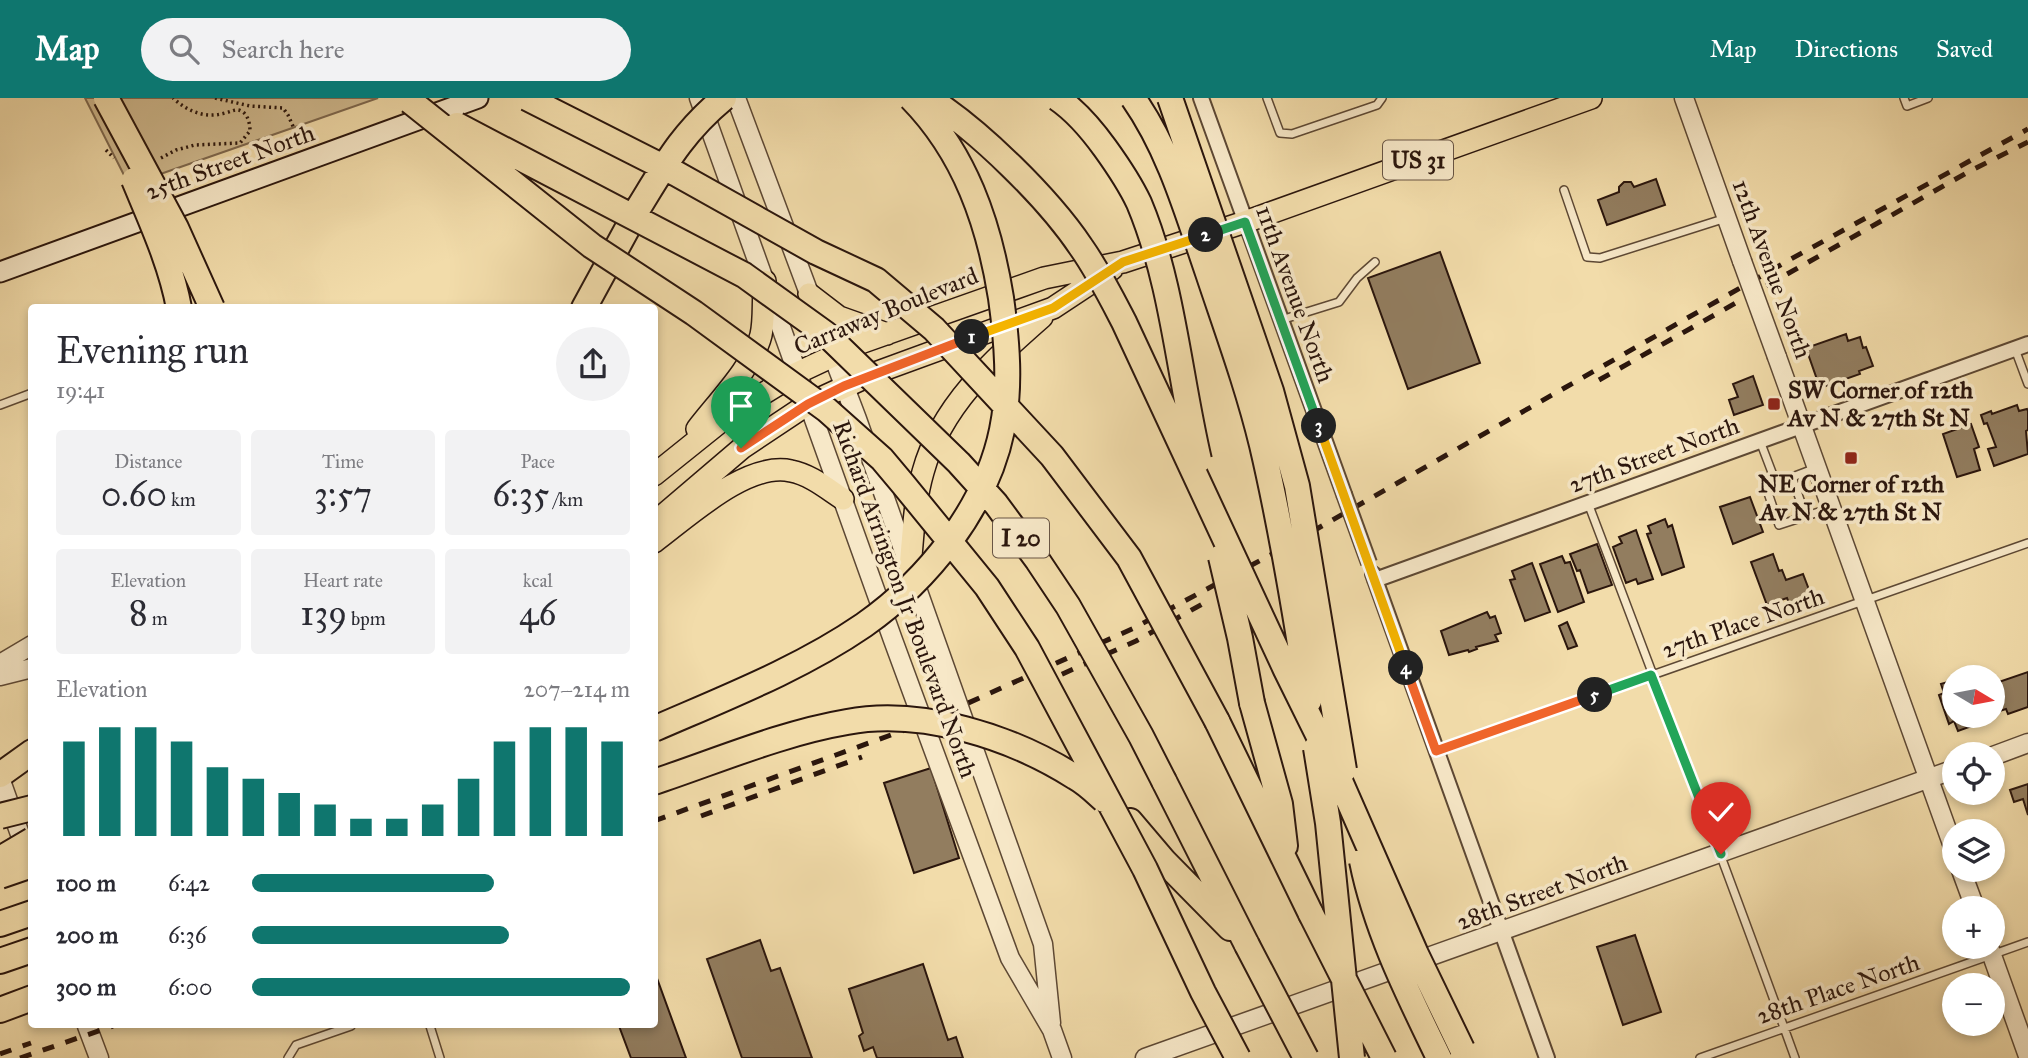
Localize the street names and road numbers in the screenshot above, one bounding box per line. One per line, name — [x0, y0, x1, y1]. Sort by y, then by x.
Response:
street label: 25th Street North — [141, 118, 319, 206]
road number: US 31 — [1383, 141, 1453, 180]
street label: 12th Avenue North — [1726, 175, 1818, 363]
street label: 11th Avenue North — [1249, 201, 1341, 387]
street label: Carraway Boulevard — [789, 260, 983, 362]
street label: 27th Street North — [1565, 410, 1743, 500]
street label: Richard Arrington Jr Boulevard North — [826, 416, 984, 782]
road number: I 20 — [993, 518, 1049, 558]
street label: 27th Place North — [1658, 581, 1828, 665]
street label: 28th Street North — [1453, 847, 1631, 937]
street label: 28th Place North — [1753, 947, 1923, 1031]

